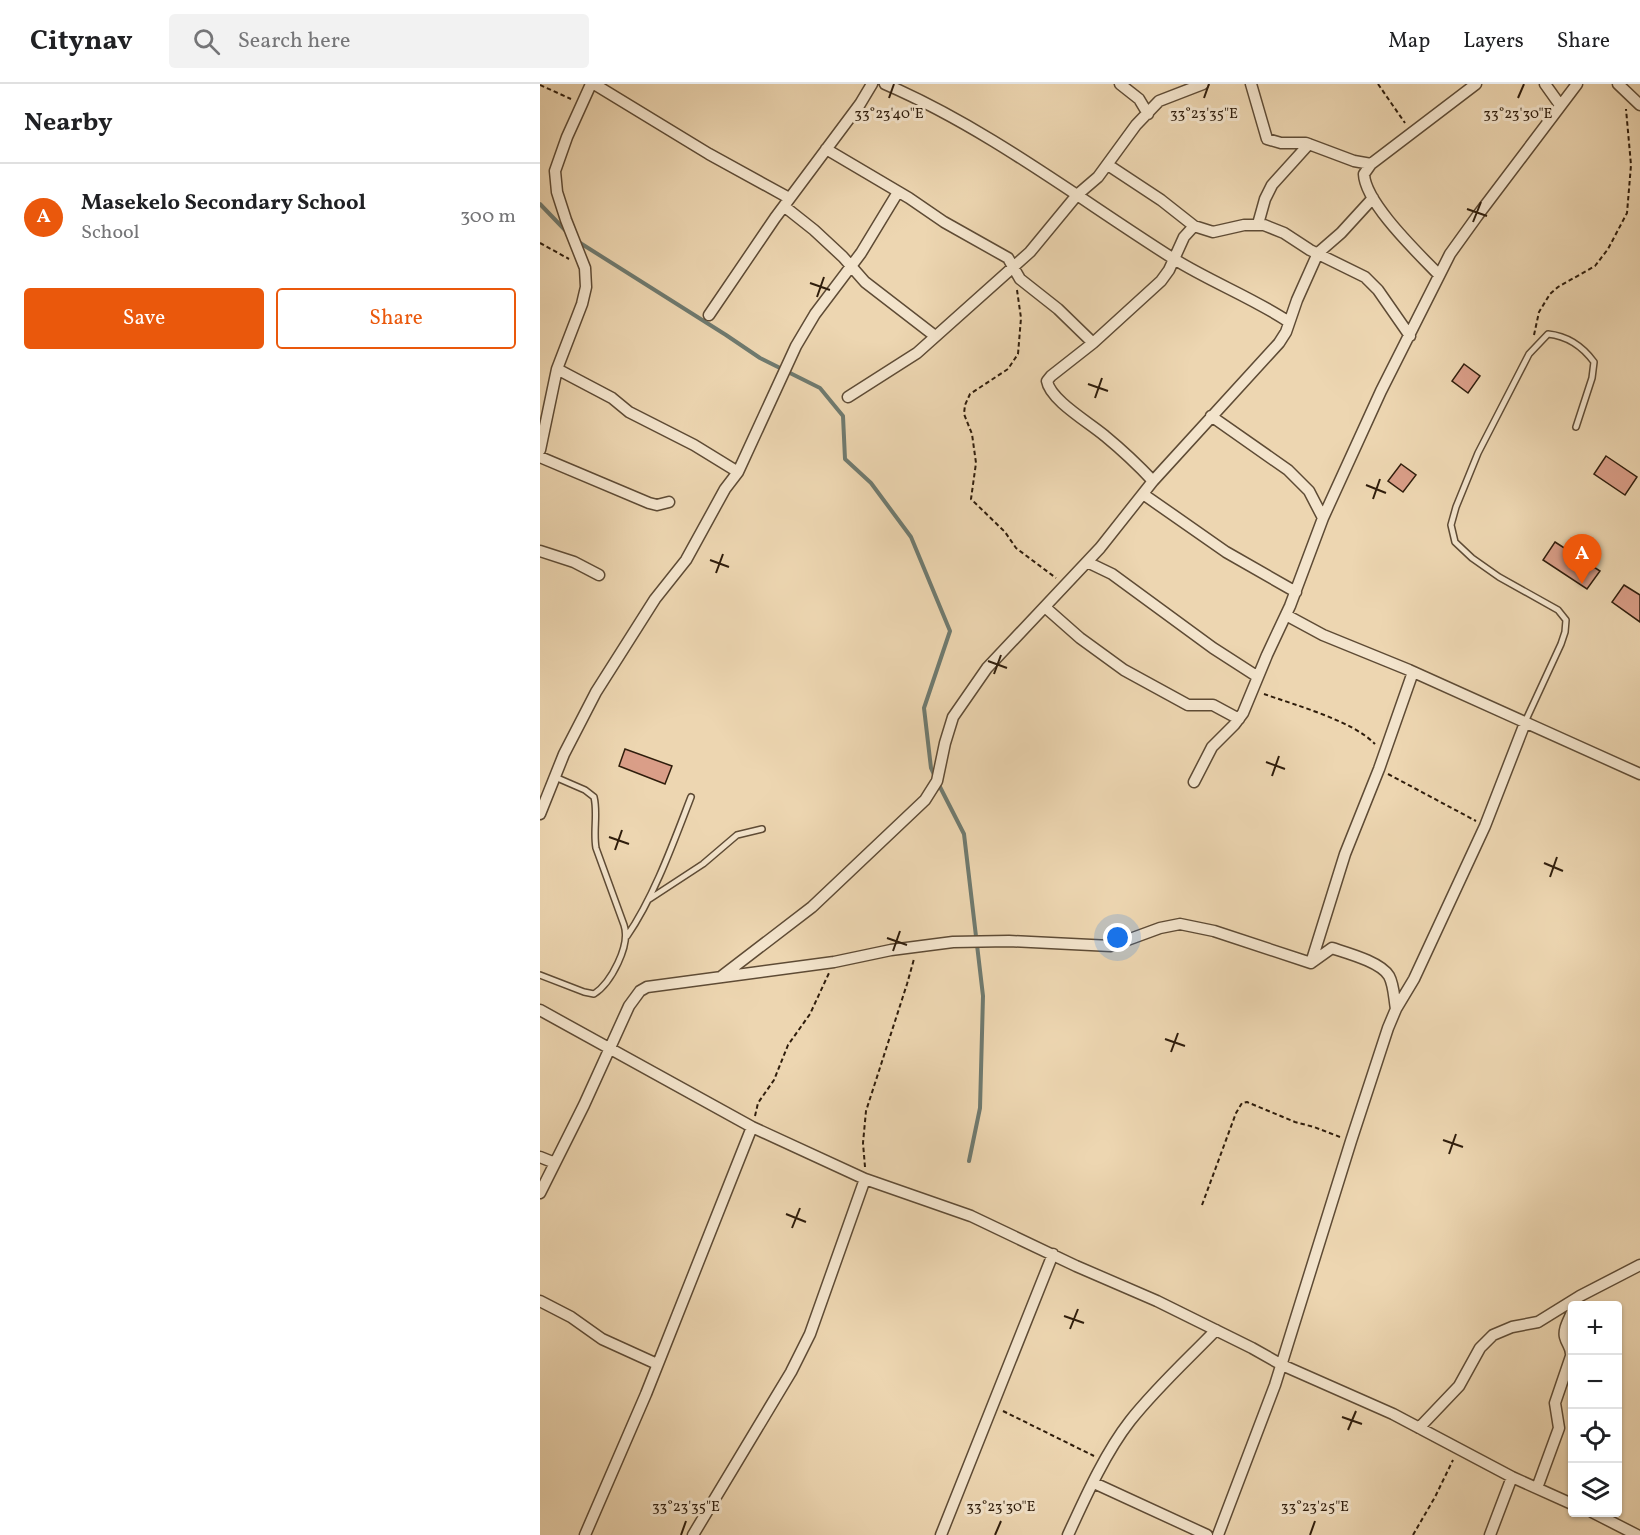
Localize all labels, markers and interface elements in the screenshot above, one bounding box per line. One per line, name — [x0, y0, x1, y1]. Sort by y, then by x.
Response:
search box — [169, 14, 589, 68]
text: Citynav — [30, 22, 133, 61]
icon: search — [190, 25, 223, 58]
text: Search here — [238, 26, 350, 57]
text: Map — [1388, 27, 1430, 56]
text: Layers — [1463, 27, 1524, 56]
text: Share — [1557, 27, 1610, 56]
text: 33°23'40"E — [854, 104, 924, 125]
text: 33°23'35"E — [1170, 104, 1238, 125]
text: 33°23'30"E — [1483, 104, 1553, 125]
text: Nearby — [24, 105, 113, 141]
text: Masekelo Secondary School — [81, 188, 366, 219]
text: A — [36, 203, 51, 231]
text: 300 m — [460, 203, 516, 231]
text: School — [81, 219, 139, 247]
button: Save — [24, 288, 264, 349]
button: Share — [276, 288, 516, 349]
pin: A — [1562, 534, 1602, 584]
your location — [1103, 923, 1132, 952]
map controls — [1568, 1301, 1622, 1517]
button: + — [1568, 1301, 1622, 1355]
button: − — [1568, 1355, 1622, 1409]
button: locate — [1568, 1409, 1622, 1463]
button: layers — [1568, 1463, 1622, 1517]
text: 33°23'35"E — [652, 1497, 720, 1518]
text: 33°23'30"E — [966, 1497, 1036, 1518]
text: 33°23'25"E — [1281, 1497, 1349, 1518]

